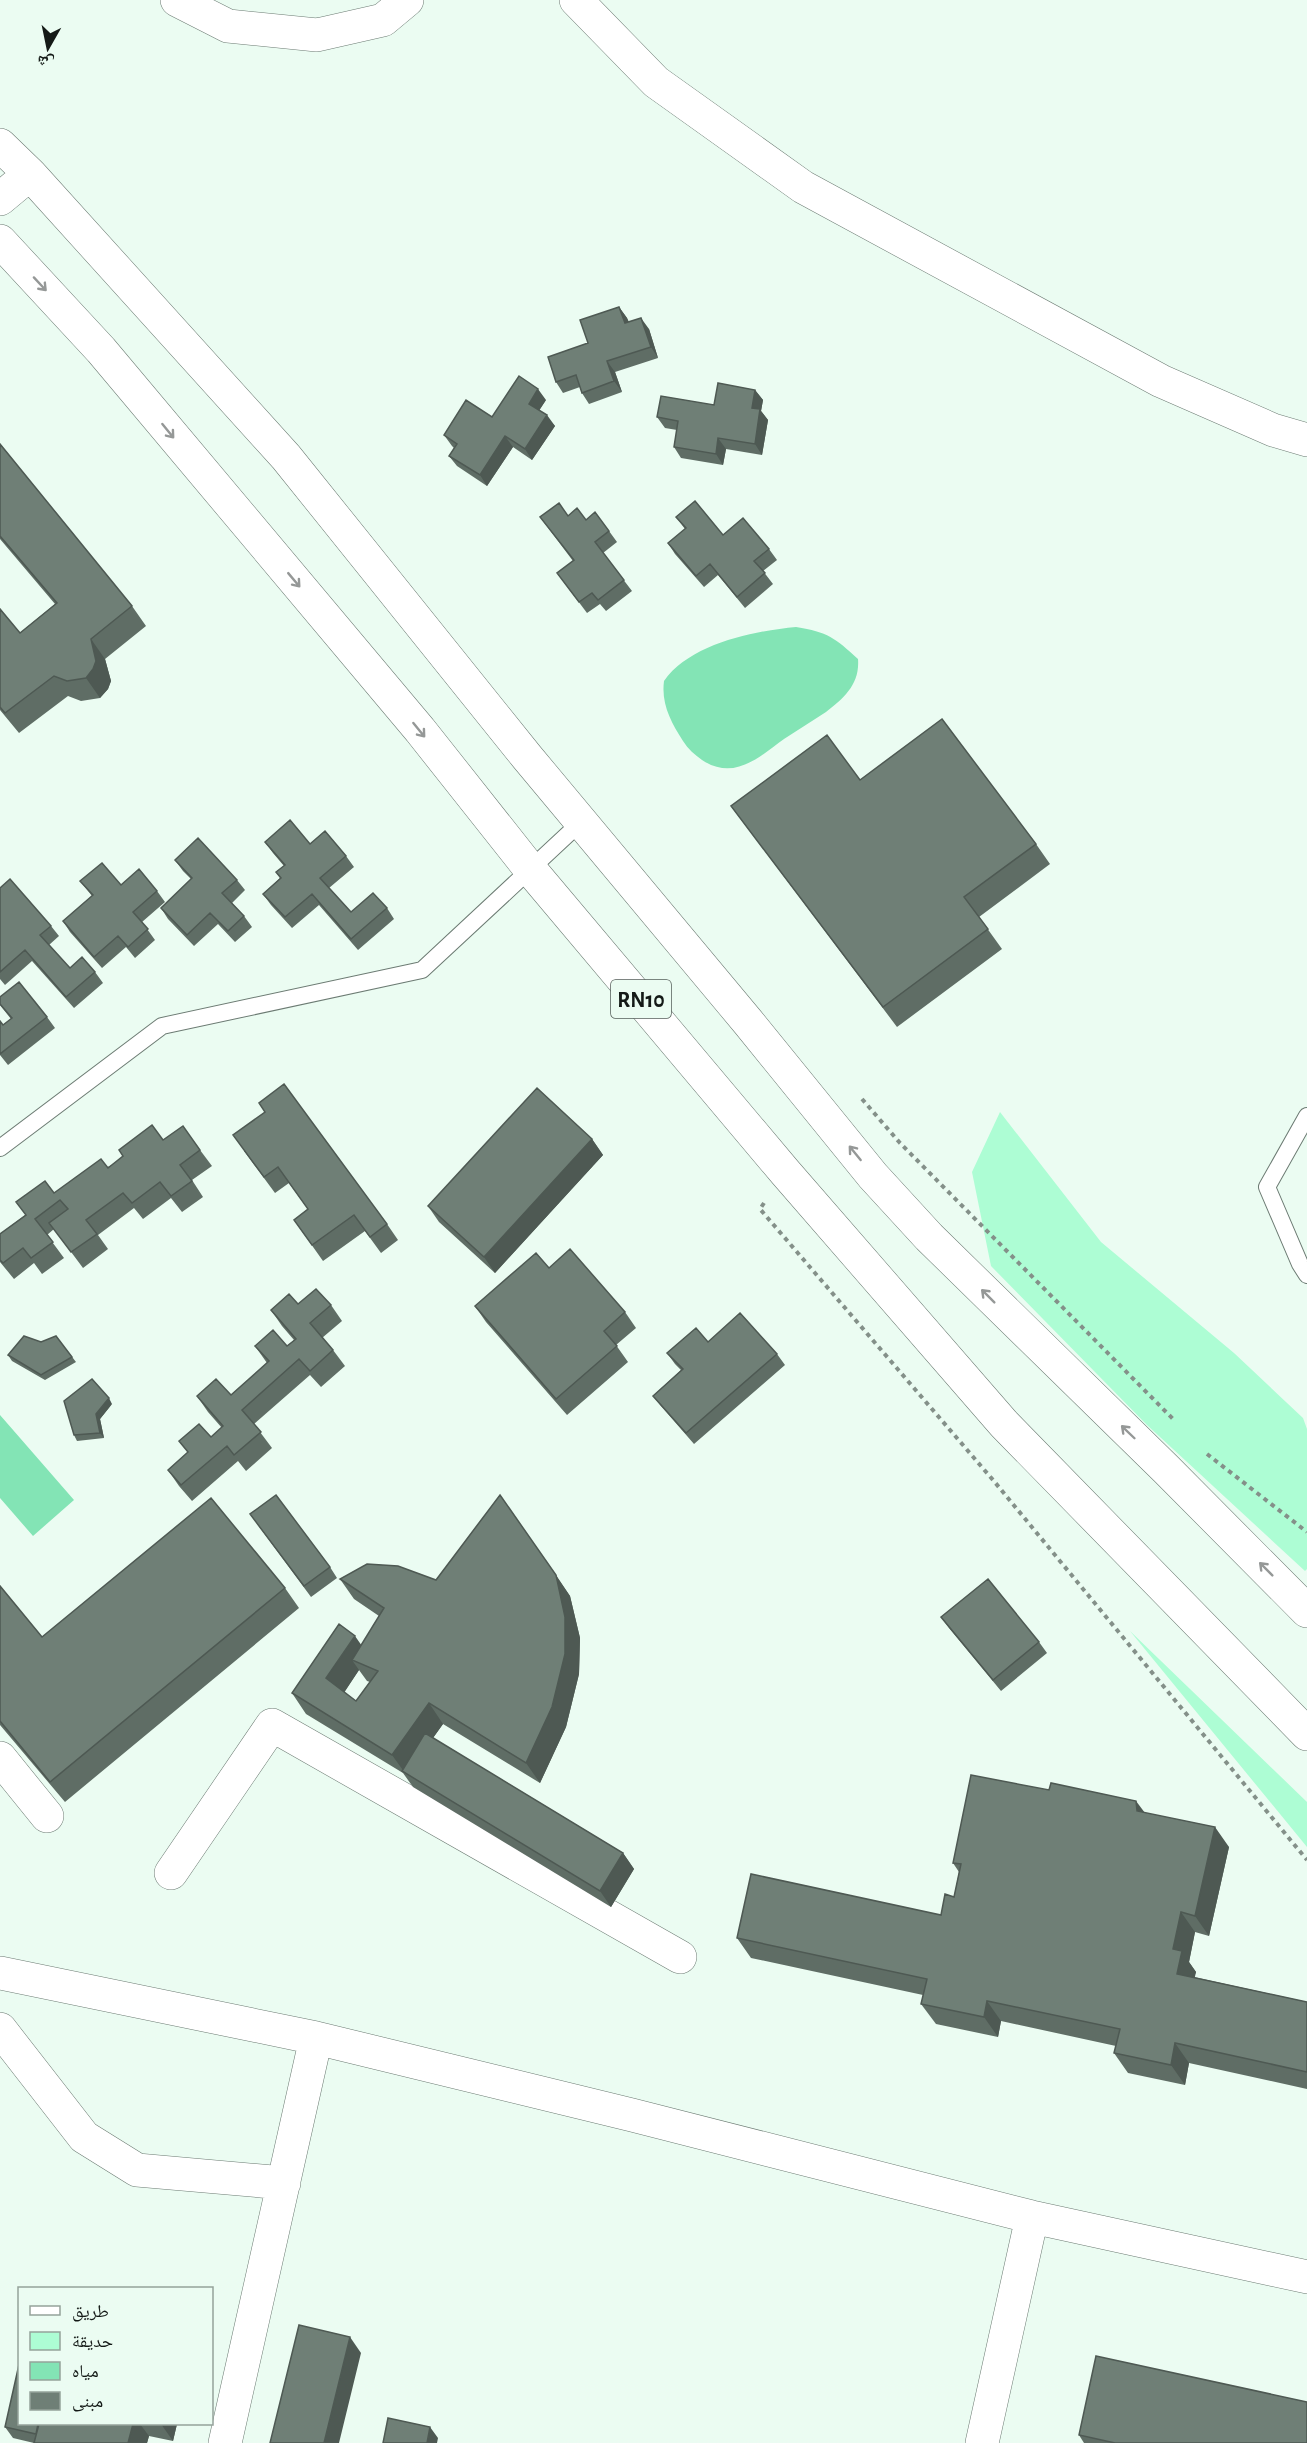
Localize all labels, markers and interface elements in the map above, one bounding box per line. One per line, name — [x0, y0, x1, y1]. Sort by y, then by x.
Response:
north arrow — [18, 18, 78, 78]
text: ش — [36, 52, 56, 71]
one-way arrow — [33, 277, 47, 292]
one-way arrow — [161, 423, 174, 439]
one-way arrow — [287, 572, 301, 587]
one-way arrow — [412, 721, 425, 737]
road number: RN10 — [611, 980, 671, 1018]
one-way arrow — [848, 1145, 861, 1161]
one-way arrow — [980, 1288, 995, 1303]
one-way arrow — [1120, 1424, 1135, 1439]
one-way arrow — [1258, 1562, 1273, 1577]
legend — [18, 2287, 213, 2425]
text: طريق — [72, 2303, 109, 2322]
text: حديقة — [72, 2333, 113, 2351]
text: مياه — [72, 2363, 99, 2381]
text: مبنى — [72, 2393, 103, 2412]

